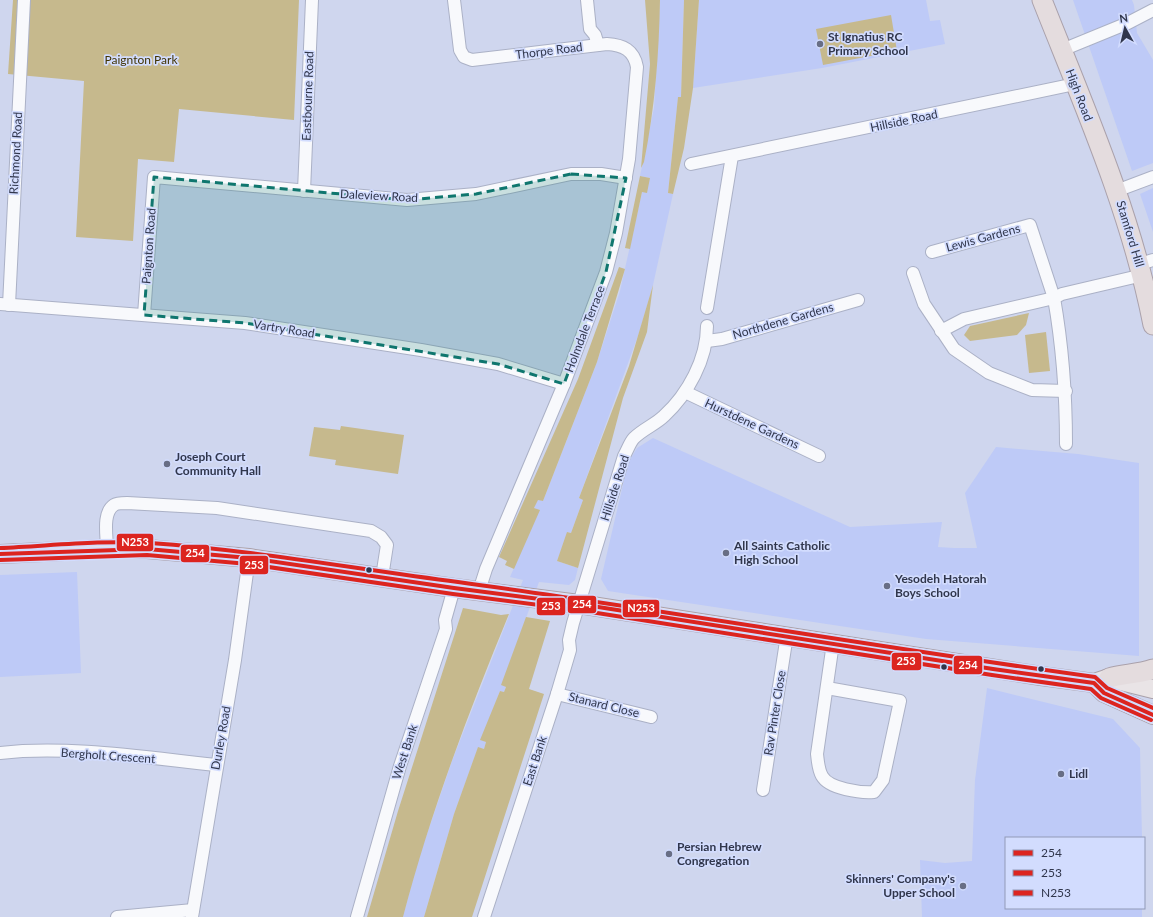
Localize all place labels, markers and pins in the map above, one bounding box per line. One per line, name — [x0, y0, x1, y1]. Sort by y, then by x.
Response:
place label: St Ignatius RC Primary School — [828, 29, 908, 58]
marker: St Ignatius RC Primary School — [815, 39, 825, 49]
place label: Joseph Court Community Hall — [175, 449, 261, 478]
marker: Joseph Court Community Hall — [162, 459, 172, 469]
place label: All Saints Catholic High School — [733, 538, 830, 567]
marker: All Saints Catholic High School — [721, 548, 731, 558]
unlabelled marker — [364, 565, 374, 575]
place label: Yesodeh Hatorah Boys School — [894, 571, 987, 600]
marker: Yesodeh Hatorah Boys School — [882, 581, 892, 591]
unlabelled marker — [939, 662, 949, 672]
unlabelled marker — [1036, 664, 1046, 674]
place label: Lidl — [1069, 766, 1088, 781]
marker: Lidl — [1056, 769, 1066, 779]
place label: Persian Hebrew Congregation — [677, 839, 762, 868]
marker: Persian Hebrew Congregation — [664, 849, 674, 859]
place label: Skinners' Company's Upper School — [846, 871, 955, 900]
marker: Skinners' Company's Upper School — [958, 881, 968, 891]

